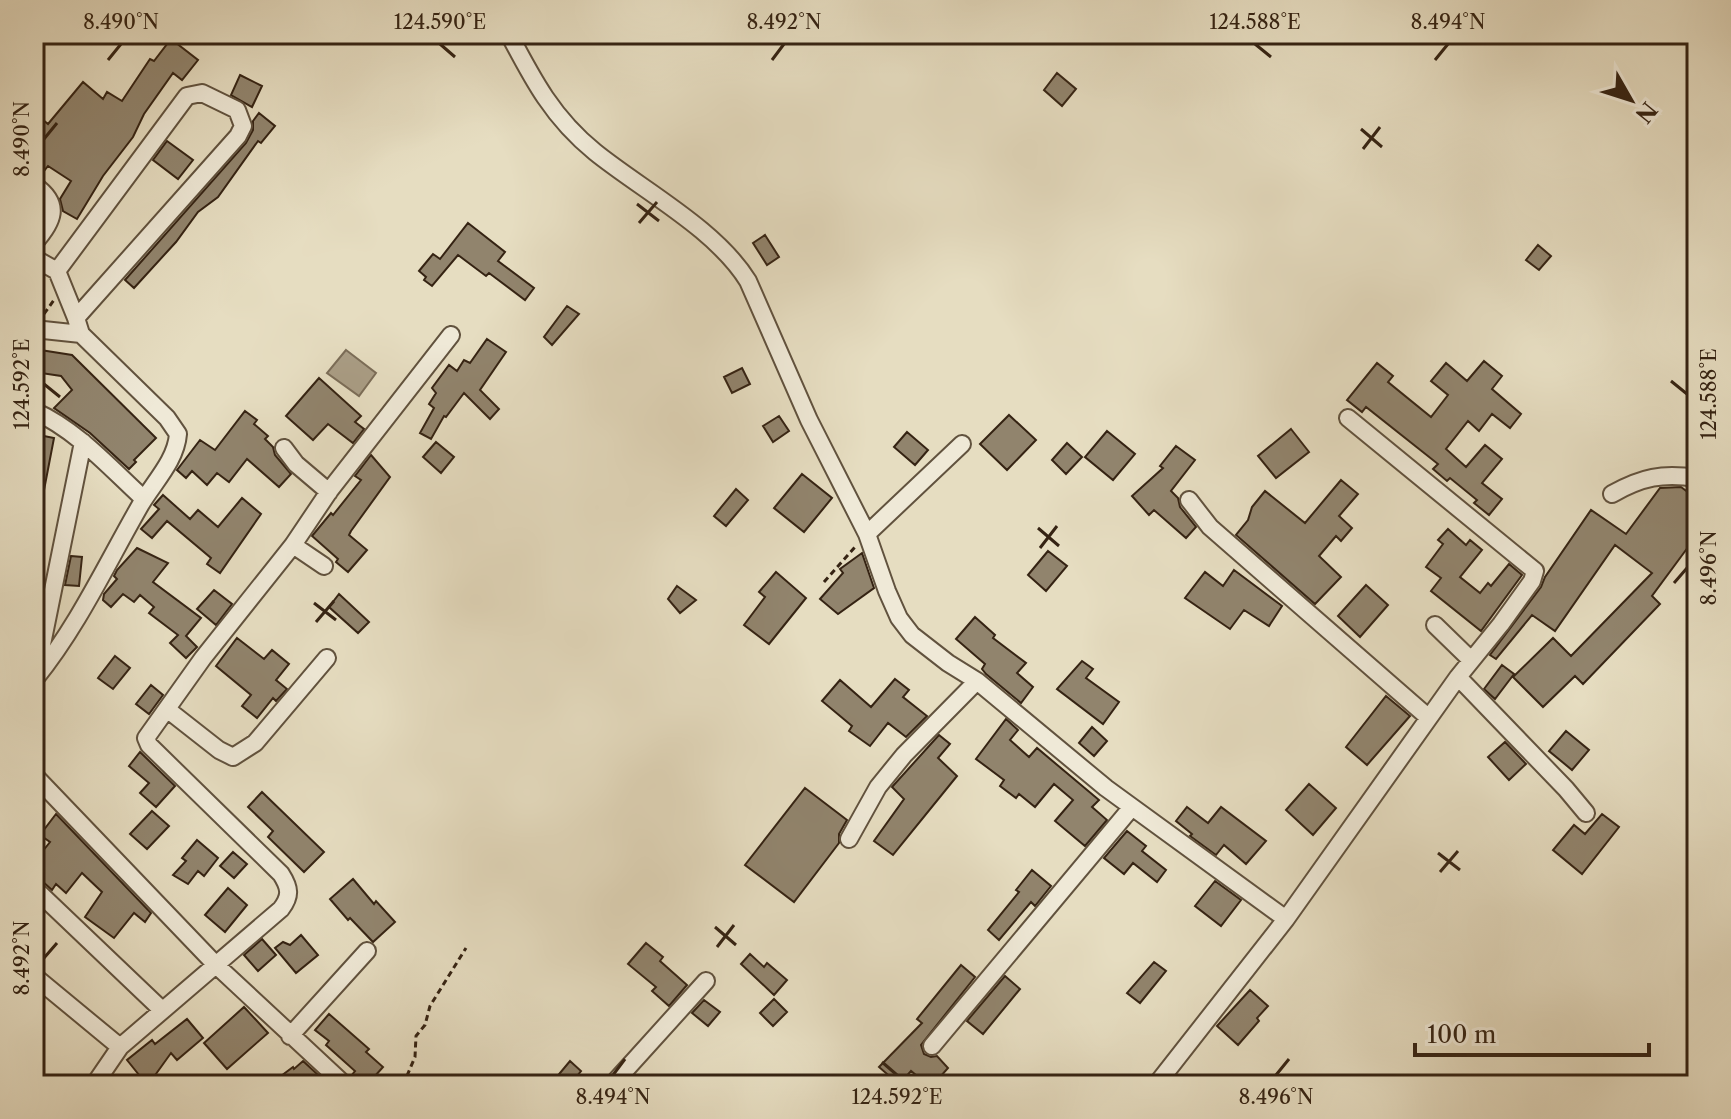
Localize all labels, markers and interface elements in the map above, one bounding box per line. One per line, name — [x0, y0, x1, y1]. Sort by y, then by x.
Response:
text: 8.490°N — [83, 10, 159, 34]
text: 124.590°E — [394, 10, 486, 34]
text: 8.492°N — [746, 10, 822, 34]
text: 124.588°E — [1209, 10, 1301, 34]
text: 8.494°N — [1411, 10, 1485, 34]
north arrow — [1591, 60, 1671, 140]
text: N — [1630, 96, 1663, 128]
text: 8.490°N — [10, 101, 34, 177]
text: 124.592°E — [10, 338, 34, 430]
text: 124.588°E — [1697, 348, 1721, 440]
text: 8.496°N — [1697, 531, 1721, 605]
text: 8.492°N — [10, 920, 34, 996]
scale bar — [1415, 1007, 1649, 1057]
text: 100 m — [1427, 1020, 1496, 1049]
text: 8.494°N — [576, 1085, 650, 1109]
text: 124.592°E — [851, 1085, 943, 1109]
text: 8.496°N — [1239, 1085, 1313, 1109]

